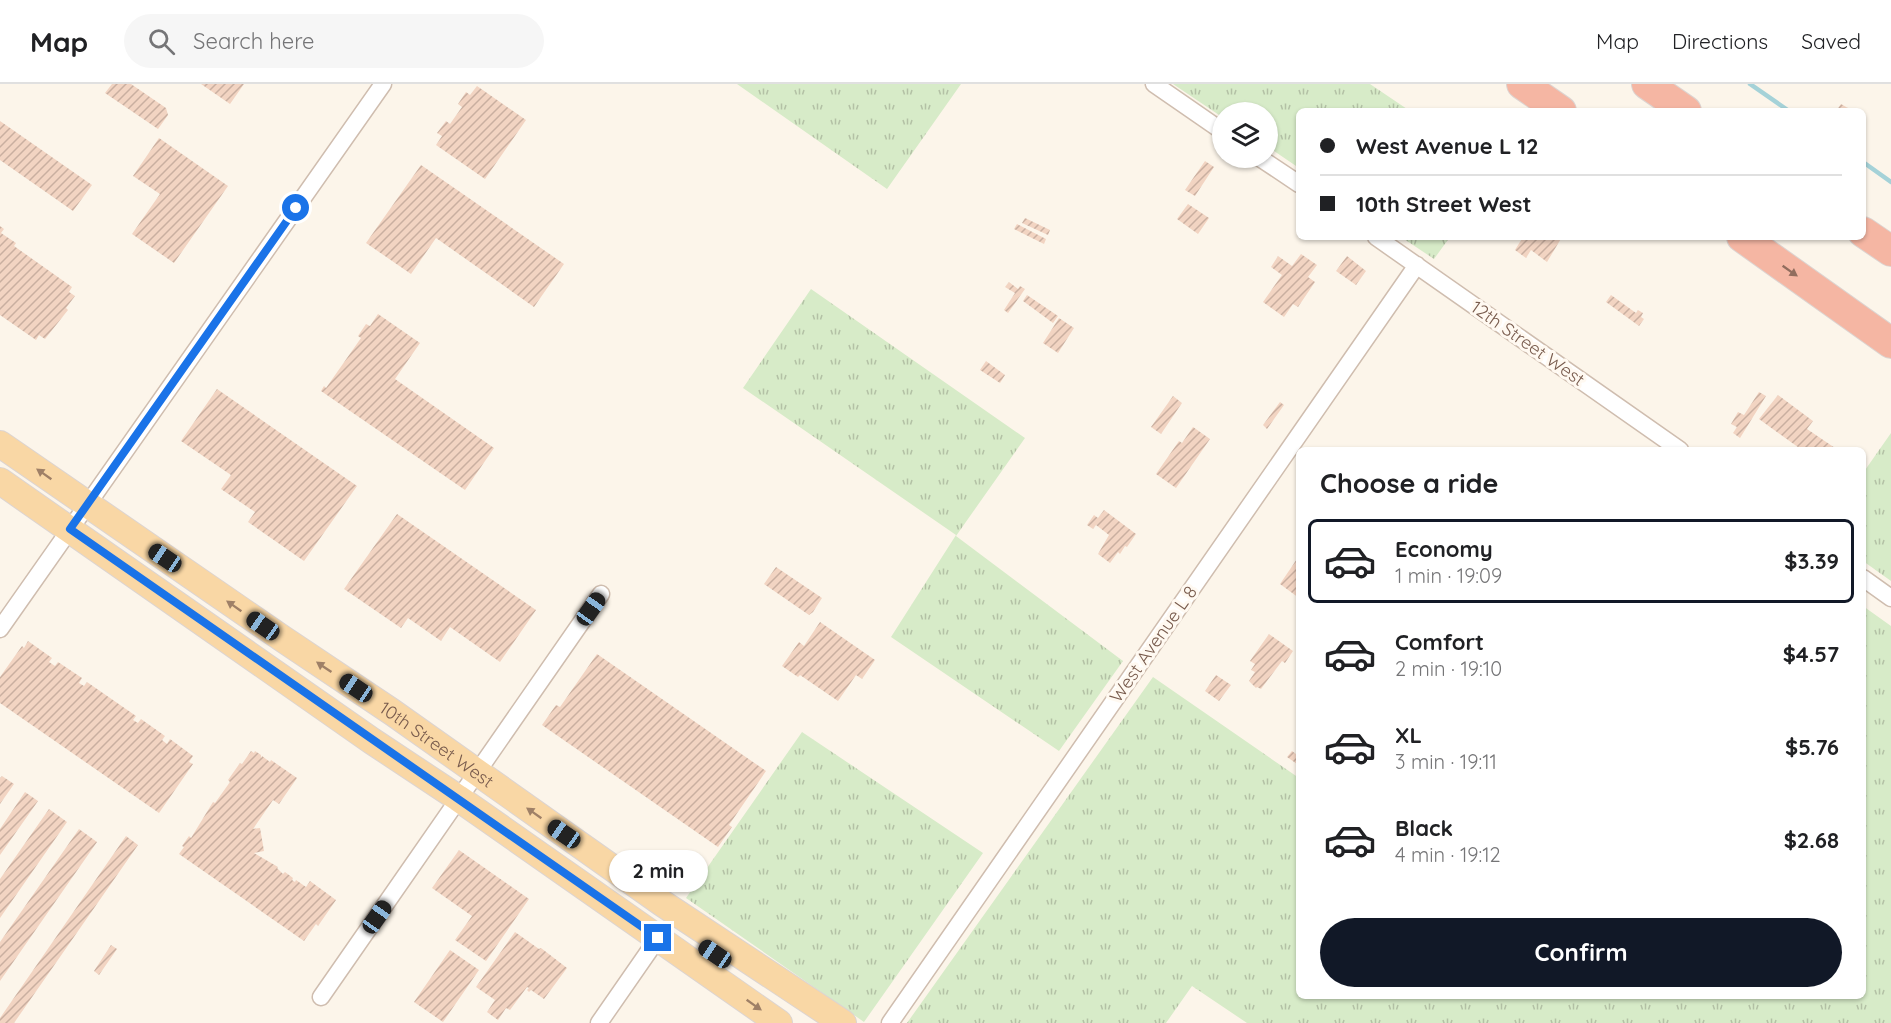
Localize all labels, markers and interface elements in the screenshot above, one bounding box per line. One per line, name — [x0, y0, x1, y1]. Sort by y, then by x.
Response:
search box — [124, 14, 544, 68]
text: Map — [30, 24, 88, 59]
icon: search — [145, 25, 178, 58]
text: Search here — [193, 27, 315, 55]
text: Map — [1596, 28, 1639, 54]
text: Directions — [1672, 28, 1768, 54]
text: Saved — [1801, 28, 1861, 54]
map controls — [1212, 102, 1278, 168]
button: layers — [1212, 102, 1278, 168]
text: West Avenue L 12 — [1356, 132, 1539, 160]
text: 10th Street West — [1356, 190, 1531, 218]
route start — [282, 194, 309, 221]
one-way arrow — [1781, 265, 1797, 277]
street label: 12th Street West — [1467, 295, 1589, 391]
text: Choose a ride — [1320, 466, 1498, 500]
one-way arrow — [36, 468, 52, 480]
icon: car — [1323, 534, 1377, 588]
text: Economy — [1395, 535, 1493, 563]
car — [145, 540, 185, 576]
text: $3.39 — [1784, 547, 1839, 575]
text: 1 min · 19:09 — [1395, 563, 1502, 588]
street label: West Avenue L 8 — [1104, 581, 1202, 707]
car — [573, 589, 609, 629]
one-way arrow — [227, 600, 243, 612]
car — [243, 608, 283, 644]
icon: car — [1323, 627, 1377, 681]
text: Comfort — [1395, 628, 1484, 656]
text: $4.57 — [1783, 640, 1839, 668]
text: 2 min · 19:10 — [1395, 656, 1502, 681]
one-way arrow — [317, 661, 333, 673]
car — [336, 670, 376, 706]
street label: 10th Street West — [375, 696, 499, 792]
icon: car — [1323, 720, 1377, 774]
text: XL — [1395, 721, 1422, 749]
text: $5.76 — [1785, 733, 1839, 761]
text: 3 min · 19:11 — [1395, 749, 1497, 774]
one-way arrow — [526, 808, 542, 819]
icon: car — [1323, 813, 1377, 867]
text: Black — [1395, 814, 1453, 842]
car — [544, 816, 584, 852]
text: $2.68 — [1784, 826, 1839, 854]
text: 4 min · 19:12 — [1395, 842, 1501, 867]
callout: 2 min — [608, 851, 708, 893]
text: 2 min — [632, 858, 685, 883]
car — [359, 897, 395, 937]
button: Confirm — [1320, 918, 1842, 987]
route end — [644, 924, 671, 951]
car — [695, 936, 735, 972]
one-way arrow — [745, 999, 761, 1011]

